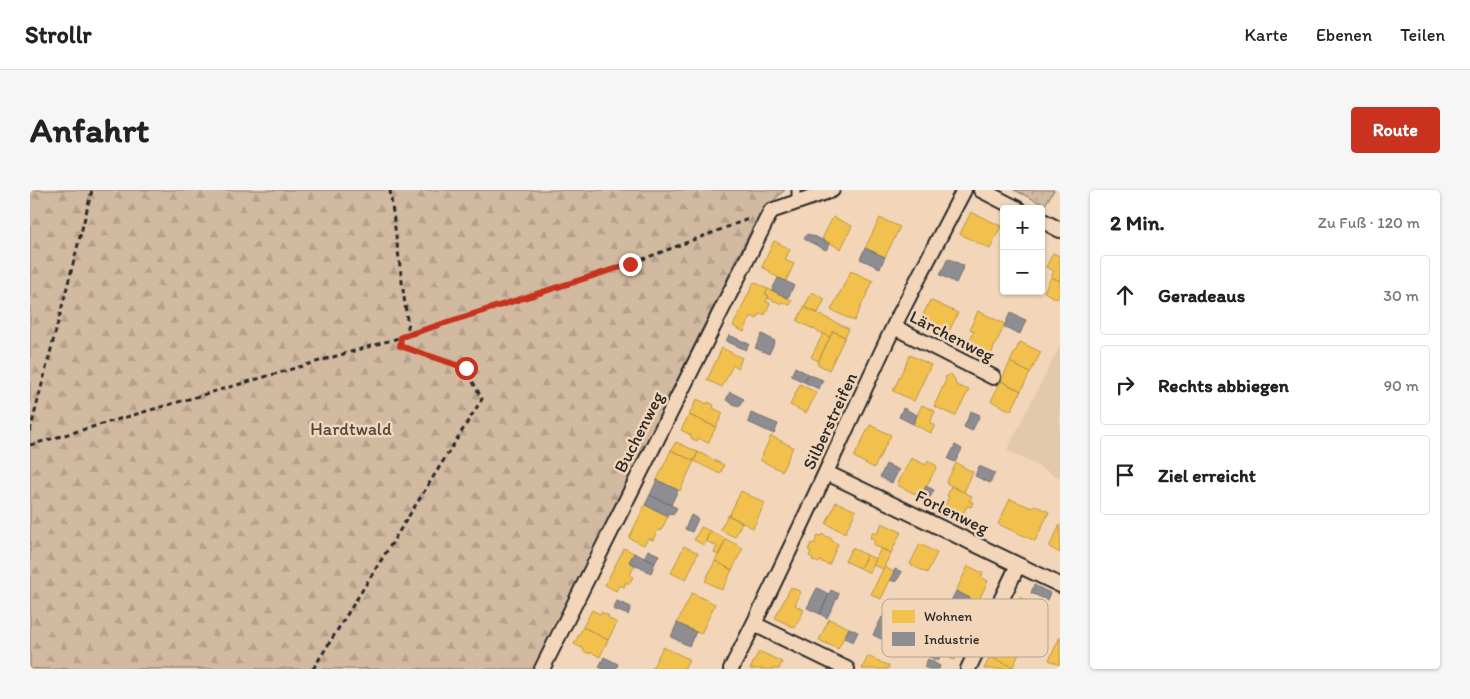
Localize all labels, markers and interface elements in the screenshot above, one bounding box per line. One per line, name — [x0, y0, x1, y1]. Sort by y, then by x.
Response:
text: Strollr — [25, 20, 91, 49]
text: Karte — [1245, 24, 1288, 46]
text: Ebenen — [1316, 24, 1372, 46]
text: Teilen — [1400, 24, 1445, 46]
button: Route — [1351, 107, 1440, 153]
text: Anfahrt — [30, 109, 149, 151]
map controls — [1000, 205, 1045, 295]
button: + — [1000, 205, 1045, 250]
text: 2 Min. — [1110, 210, 1165, 235]
text: Zu Fuß · 120 m — [1318, 213, 1420, 232]
button: − — [1000, 250, 1045, 295]
route end — [619, 253, 642, 276]
icon: ahead — [1111, 281, 1139, 309]
text: Geradeaus — [1158, 284, 1245, 307]
text: 30 m — [1383, 286, 1419, 305]
street label: Lärchenweg — [906, 305, 999, 367]
route start — [455, 357, 478, 380]
street label: Silberstreifen — [798, 368, 862, 473]
icon: right — [1111, 371, 1139, 399]
text: Rechts abbiegen — [1158, 374, 1289, 397]
text: 90 m — [1384, 376, 1419, 395]
street label: Buchenweg — [609, 387, 669, 476]
park label: Hardtwald — [310, 418, 392, 440]
icon: arrive — [1111, 461, 1139, 489]
text: Ziel erreicht — [1158, 464, 1256, 487]
street label: Forlenweg — [912, 485, 993, 540]
legend — [882, 599, 1048, 657]
text: Wohnen — [924, 608, 972, 625]
text: Industrie — [924, 631, 980, 648]

